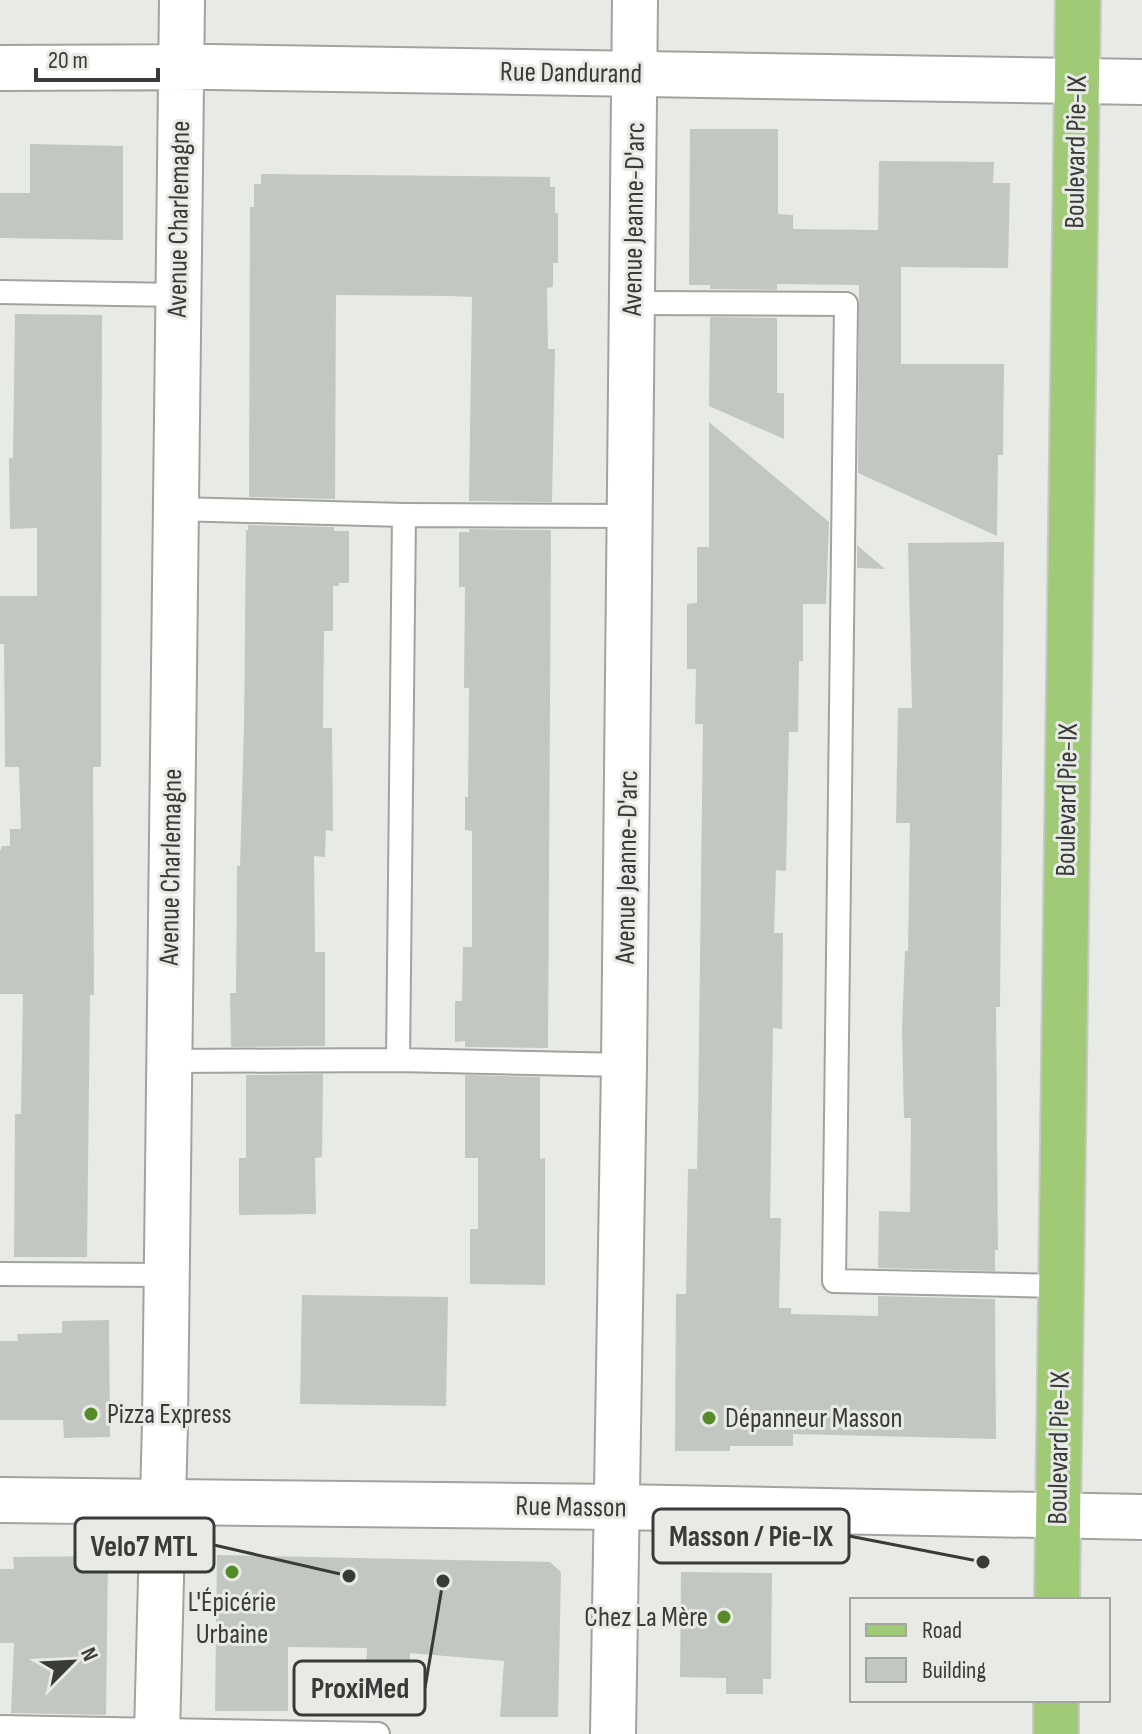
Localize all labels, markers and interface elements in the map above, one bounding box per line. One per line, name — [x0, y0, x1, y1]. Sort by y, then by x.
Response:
scale bar — [36, 32, 158, 82]
text: 20 m — [48, 46, 88, 75]
street label: Rue Dandurand — [500, 55, 642, 91]
street label: Boulevard Pie-IX — [1058, 75, 1094, 229]
street label: Avenue Charlemagne — [161, 120, 197, 319]
street label: Avenue Jeanne-D'arc — [616, 122, 652, 317]
street label: Boulevard Pie-IX — [1049, 723, 1085, 877]
street label: Avenue Charlemagne — [153, 768, 189, 967]
street label: Avenue Jeanne-D'arc — [609, 770, 645, 965]
street label: Boulevard Pie-IX — [1041, 1371, 1077, 1525]
place label: Pizza Express — [107, 1398, 232, 1431]
place label: Dépanneur Masson — [725, 1402, 903, 1435]
marker: Pizza Express — [82, 1405, 100, 1423]
marker: Dépanneur Masson — [700, 1409, 718, 1427]
street label: Rue Masson — [515, 1490, 627, 1524]
callout: Masson / Pie-IX — [653, 1509, 849, 1563]
callout: Velo7 MTL — [75, 1518, 214, 1572]
text: Masson / Pie-IX — [669, 1519, 833, 1555]
text: Velo7 MTL — [91, 1529, 198, 1565]
marker: L'Épicérie Urbaine — [223, 1563, 241, 1581]
place label: L'Épicérie Urbaine — [188, 1586, 276, 1651]
legend — [850, 1598, 1110, 1702]
place label: Chez La Mère — [584, 1601, 708, 1634]
marker: Chez La Mère — [715, 1608, 733, 1626]
text: Road — [922, 1616, 962, 1645]
north arrow — [32, 1622, 112, 1702]
text: N — [74, 1644, 104, 1665]
text: Building — [922, 1656, 986, 1685]
callout: ProxiMed — [294, 1661, 425, 1715]
text: ProxiMed — [311, 1671, 409, 1707]

